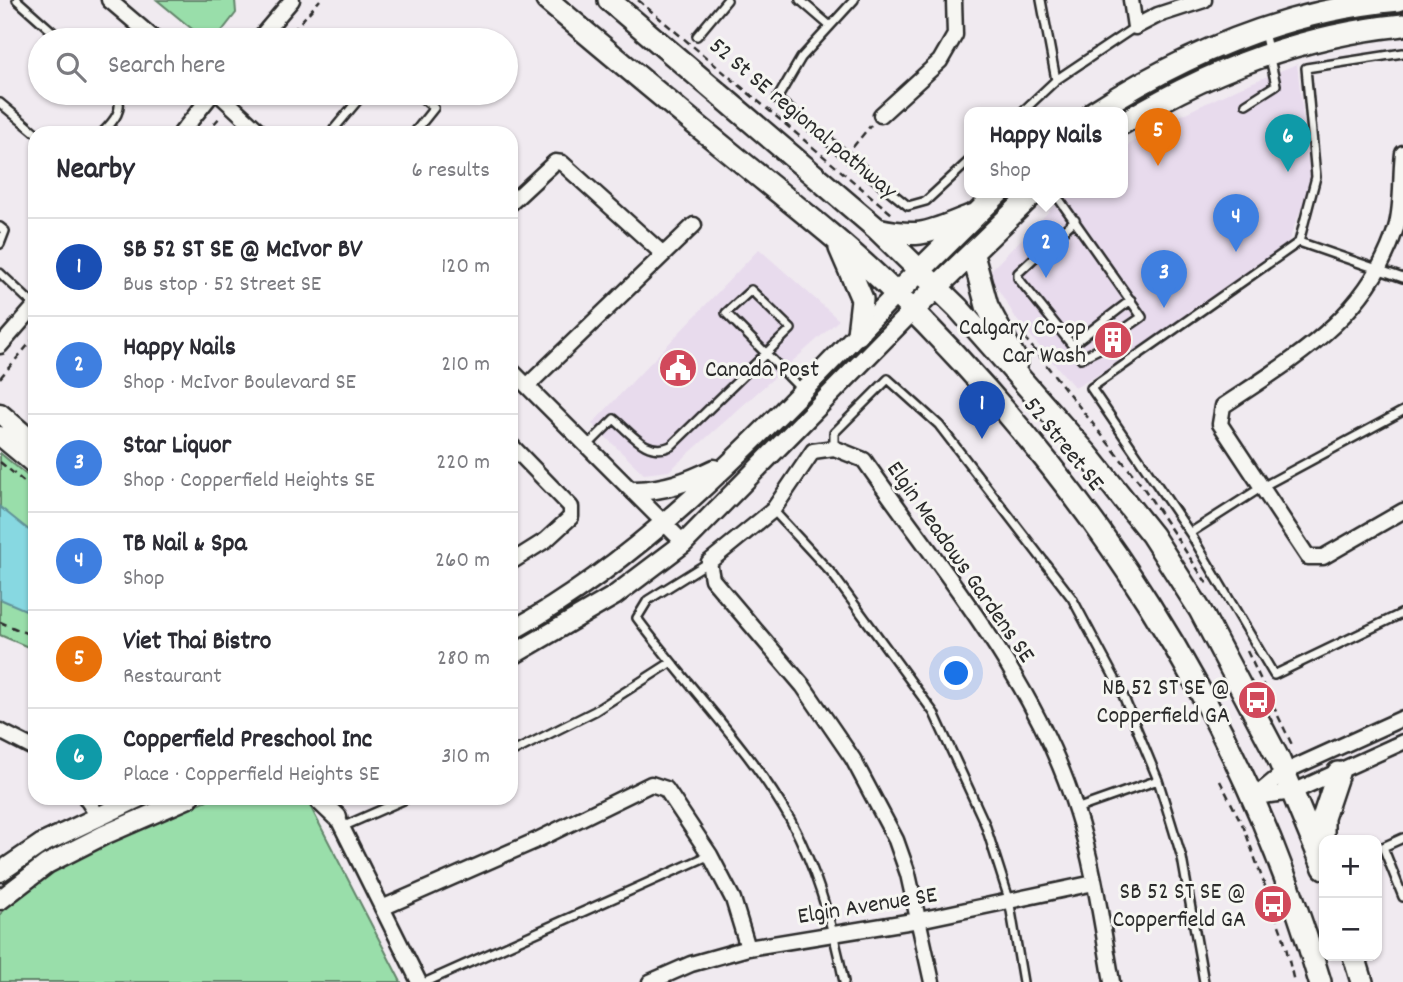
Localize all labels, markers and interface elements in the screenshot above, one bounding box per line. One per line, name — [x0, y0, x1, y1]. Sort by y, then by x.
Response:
search box — [28, 28, 518, 105]
street label: 52 St SE regional pathway — [701, 30, 904, 209]
icon: search — [52, 48, 90, 86]
text: Search here — [108, 48, 226, 85]
popup — [964, 107, 1128, 198]
pin: 5 — [1135, 108, 1181, 166]
pin: 6 — [1265, 114, 1311, 172]
text: Happy Nails — [990, 118, 1102, 155]
text: Nearby — [56, 150, 134, 193]
text: 6 results — [412, 155, 490, 188]
text: Shop — [990, 155, 1031, 188]
pin: 4 — [1213, 194, 1259, 252]
pin: 2 — [1023, 220, 1069, 278]
text: SB 52 ST SE @ McIvor BV — [123, 232, 363, 269]
pin: 3 — [1141, 250, 1187, 308]
text: 1 — [76, 251, 82, 284]
text: 120 m — [441, 251, 490, 284]
text: Bus stop · 52 Street SE — [123, 269, 321, 302]
place label: Calgary Co-op Car Wash — [959, 312, 1086, 374]
building icon: Calgary Co-op Car Wash — [1092, 319, 1134, 361]
text: Happy Nails — [123, 330, 236, 367]
public building icon: Canada Post — [657, 347, 699, 389]
text: 2 — [74, 349, 84, 382]
text: 210 m — [441, 349, 490, 382]
place label: Canada Post — [705, 354, 819, 388]
text: Shop · McIvor Boulevard SE — [123, 367, 356, 400]
pin: 1 — [959, 381, 1005, 439]
street label: 52 Street SE — [1014, 391, 1111, 499]
text: Star Liquor — [123, 428, 231, 465]
text: 3 — [74, 447, 84, 480]
text: 220 m — [436, 447, 490, 480]
street label: Elgin Meadows Gardens SE — [877, 455, 1042, 671]
text: Shop · Copperfield Heights SE — [123, 465, 375, 498]
text: TB Nail & Spa — [123, 526, 247, 563]
text: 4 — [74, 545, 84, 578]
text: 260 m — [435, 545, 490, 578]
text: Shop — [123, 563, 165, 596]
text: Viet Thai Bistro — [123, 624, 271, 661]
text: 5 — [74, 643, 84, 676]
text: 280 m — [437, 643, 490, 676]
your location — [939, 656, 973, 690]
text: Restaurant — [123, 661, 222, 694]
place label: NB 52 ST SE @ Copperfield GA — [1097, 672, 1230, 734]
bus stop icon: NB 52 ST SE @ Copperfield GA — [1236, 679, 1278, 721]
text: Copperfield Preschool Inc — [123, 722, 372, 759]
text: 6 — [73, 741, 85, 774]
text: 310 m — [441, 741, 490, 774]
text: Place · Copperfield Heights SE — [123, 759, 379, 792]
map controls — [1319, 835, 1382, 961]
button: + — [1319, 835, 1382, 898]
place label: SB 52 ST SE @ Copperfield GA — [1113, 876, 1246, 938]
street label: Elgin Avenue SE — [795, 879, 940, 935]
bus stop icon: SB 52 ST SE @ Copperfield GA — [1252, 883, 1294, 925]
button: − — [1319, 898, 1382, 961]

